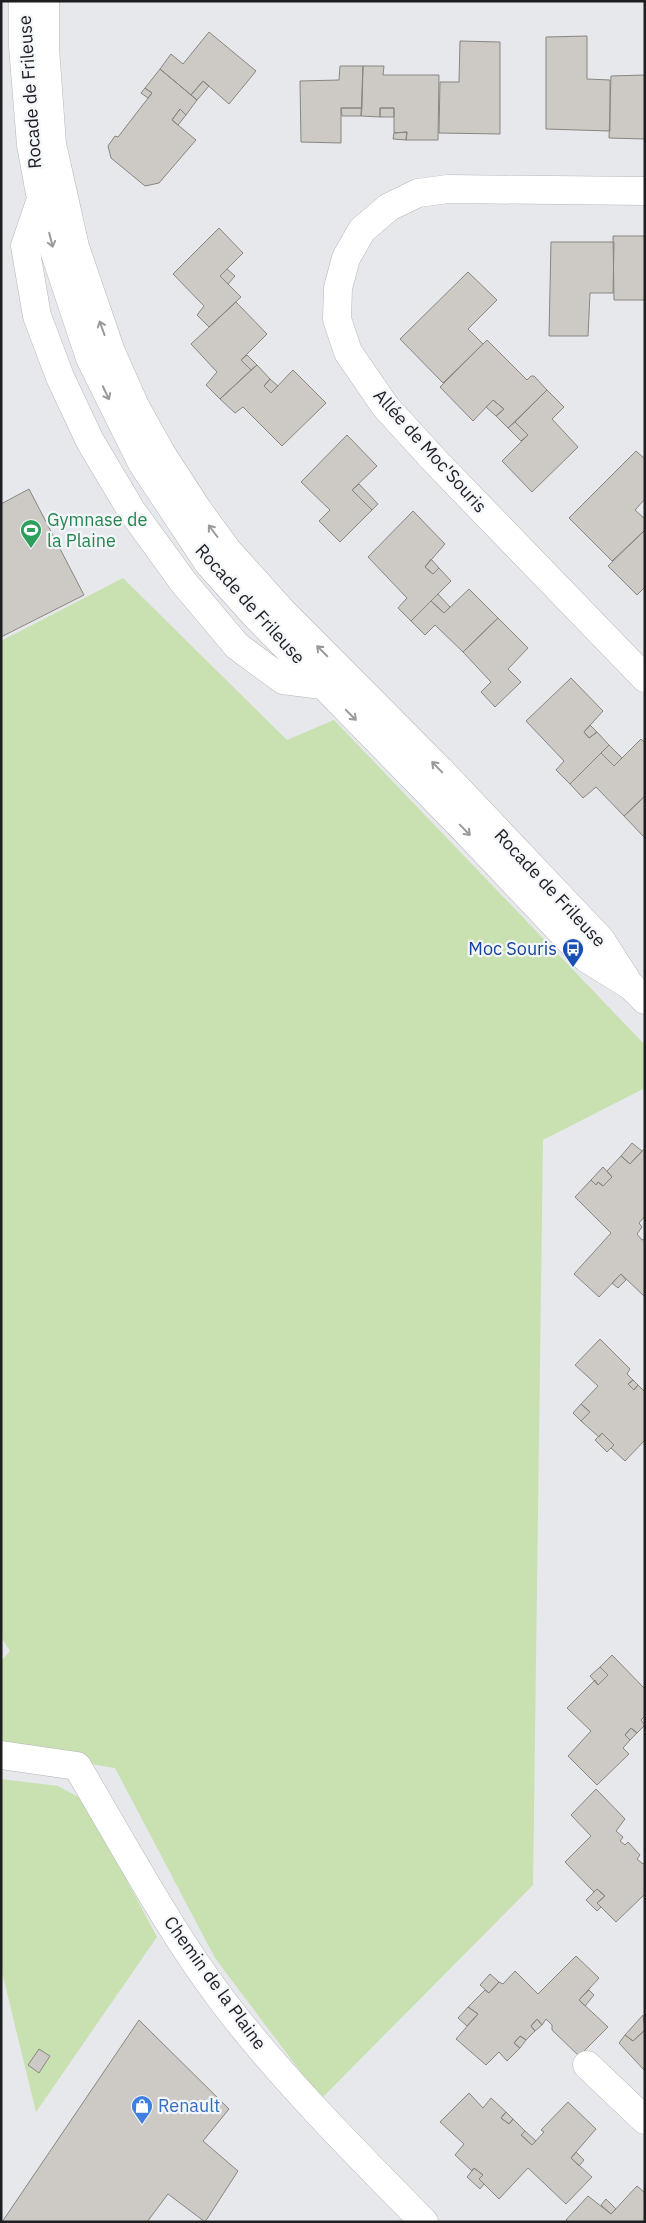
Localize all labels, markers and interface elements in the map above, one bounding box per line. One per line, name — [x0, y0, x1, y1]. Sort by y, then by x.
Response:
street label: Rocade de Frileuse — [13, 15, 46, 169]
one-way arrow — [47, 232, 56, 248]
one-way arrow — [97, 321, 106, 336]
street label: Allée de Moc'Souris — [369, 384, 492, 517]
one-way arrow — [102, 385, 111, 400]
place label: Gymnase de la Plaine — [47, 508, 147, 552]
sports icon: Gymnase de la Plaine — [19, 518, 43, 549]
one-way arrow — [208, 524, 218, 538]
street label: Rocade de Frileuse — [190, 539, 310, 669]
one-way arrow — [316, 645, 328, 658]
one-way arrow — [345, 709, 357, 721]
one-way arrow — [431, 761, 443, 773]
one-way arrow — [459, 824, 471, 837]
street label: Rocade de Frileuse — [490, 824, 611, 952]
place label: Moc Souris — [468, 937, 557, 960]
bus stop icon: Moc Souris — [561, 937, 585, 968]
street label: Chemin de la Plaine — [159, 1911, 272, 2054]
shop icon: Renault — [130, 2094, 154, 2125]
place label: Renault — [158, 2094, 220, 2117]

